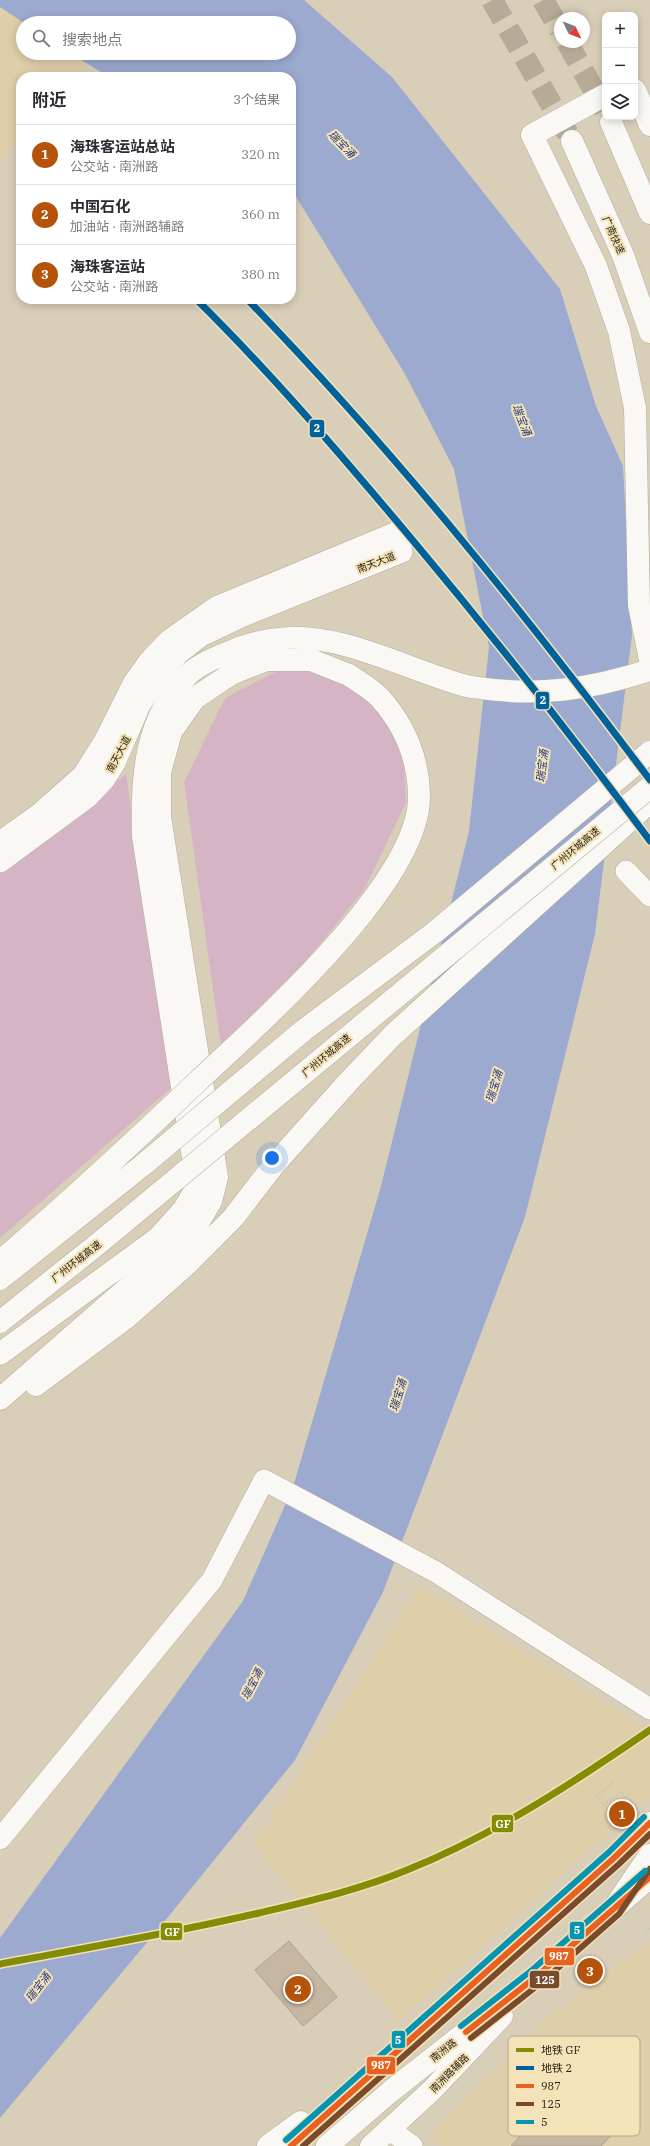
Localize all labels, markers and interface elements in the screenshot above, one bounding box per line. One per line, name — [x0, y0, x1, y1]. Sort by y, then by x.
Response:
north arrow — [554, 12, 590, 48]
map controls — [602, 12, 638, 120]
button: + — [602, 12, 638, 48]
search box — [16, 16, 296, 60]
icon: search — [30, 27, 52, 49]
text: 搜索地点 — [62, 30, 122, 49]
button: − — [602, 48, 638, 84]
button: layers — [602, 84, 638, 120]
text: 附近 — [32, 89, 66, 111]
text: 3个结果 — [233, 91, 280, 108]
water label: 瑞宝涌 — [326, 127, 360, 162]
text: 海珠客运站总站 — [70, 137, 175, 156]
text: 1 — [41, 146, 49, 163]
text: 320 m — [241, 146, 280, 163]
text: 公交站 · 南洲路 — [70, 158, 158, 175]
text: 中国石化 — [70, 197, 130, 216]
text: 2 — [41, 206, 49, 223]
text: 360 m — [241, 206, 280, 223]
street label: 广南快速 — [599, 214, 628, 256]
text: 加油站 · 南洲路辅路 — [70, 218, 184, 235]
text: 海珠客运站 — [70, 257, 145, 276]
text: 3 — [41, 266, 49, 283]
text: 380 m — [241, 266, 280, 283]
text: 公交站 · 南洲路 — [70, 278, 158, 295]
water label: 瑞宝涌 — [510, 402, 535, 440]
line badge: 2 — [309, 419, 325, 438]
text: 2 — [314, 421, 320, 435]
street label: 南天大道 — [355, 549, 397, 576]
line badge: 2 — [535, 691, 550, 710]
text: 2 — [540, 693, 546, 707]
street label: 南天大道 — [103, 734, 134, 775]
water label: 瑞宝涌 — [533, 747, 551, 783]
street label: 广州环城高速 — [548, 824, 602, 873]
street label: 广州环城高速 — [299, 1031, 353, 1080]
water label: 瑞宝涌 — [482, 1066, 506, 1104]
your location — [262, 1148, 282, 1168]
street label: 广州环城高速 — [49, 1238, 104, 1285]
water label: 瑞宝涌 — [386, 1375, 410, 1413]
water label: 瑞宝涌 — [238, 1664, 267, 1702]
pin: 1 — [609, 1799, 635, 1829]
line badge: GF — [491, 1814, 514, 1833]
text: GF — [495, 1817, 511, 1831]
line badge: 5 — [569, 1921, 585, 1940]
line badge: GF — [160, 1922, 183, 1941]
text: 5 — [574, 1923, 580, 1937]
text: GF — [164, 1925, 180, 1939]
line badge: 987 — [544, 1947, 575, 1966]
text: 987 — [549, 1949, 569, 1963]
pin: 3 — [577, 1956, 603, 1986]
water label: 瑞宝涌 — [22, 1968, 55, 2004]
line badge: 125 — [529, 1970, 560, 1989]
text: 125 — [535, 1973, 555, 1987]
pin: 2 — [285, 1974, 311, 2004]
line badge: 5 — [391, 2030, 406, 2049]
text: 5 — [395, 2033, 401, 2047]
street label: 南洲路 — [427, 2036, 459, 2065]
legend — [508, 2036, 640, 2136]
text: 地铁 GF — [541, 2043, 580, 2057]
street label: 南洲路辅路 — [427, 2051, 472, 2096]
line badge: 987 — [366, 2056, 396, 2075]
text: 987 — [371, 2058, 391, 2072]
text: 地铁 2 — [541, 2061, 572, 2075]
text: 987 — [541, 2079, 561, 2093]
text: 125 — [541, 2097, 561, 2111]
text: 5 — [541, 2115, 548, 2129]

